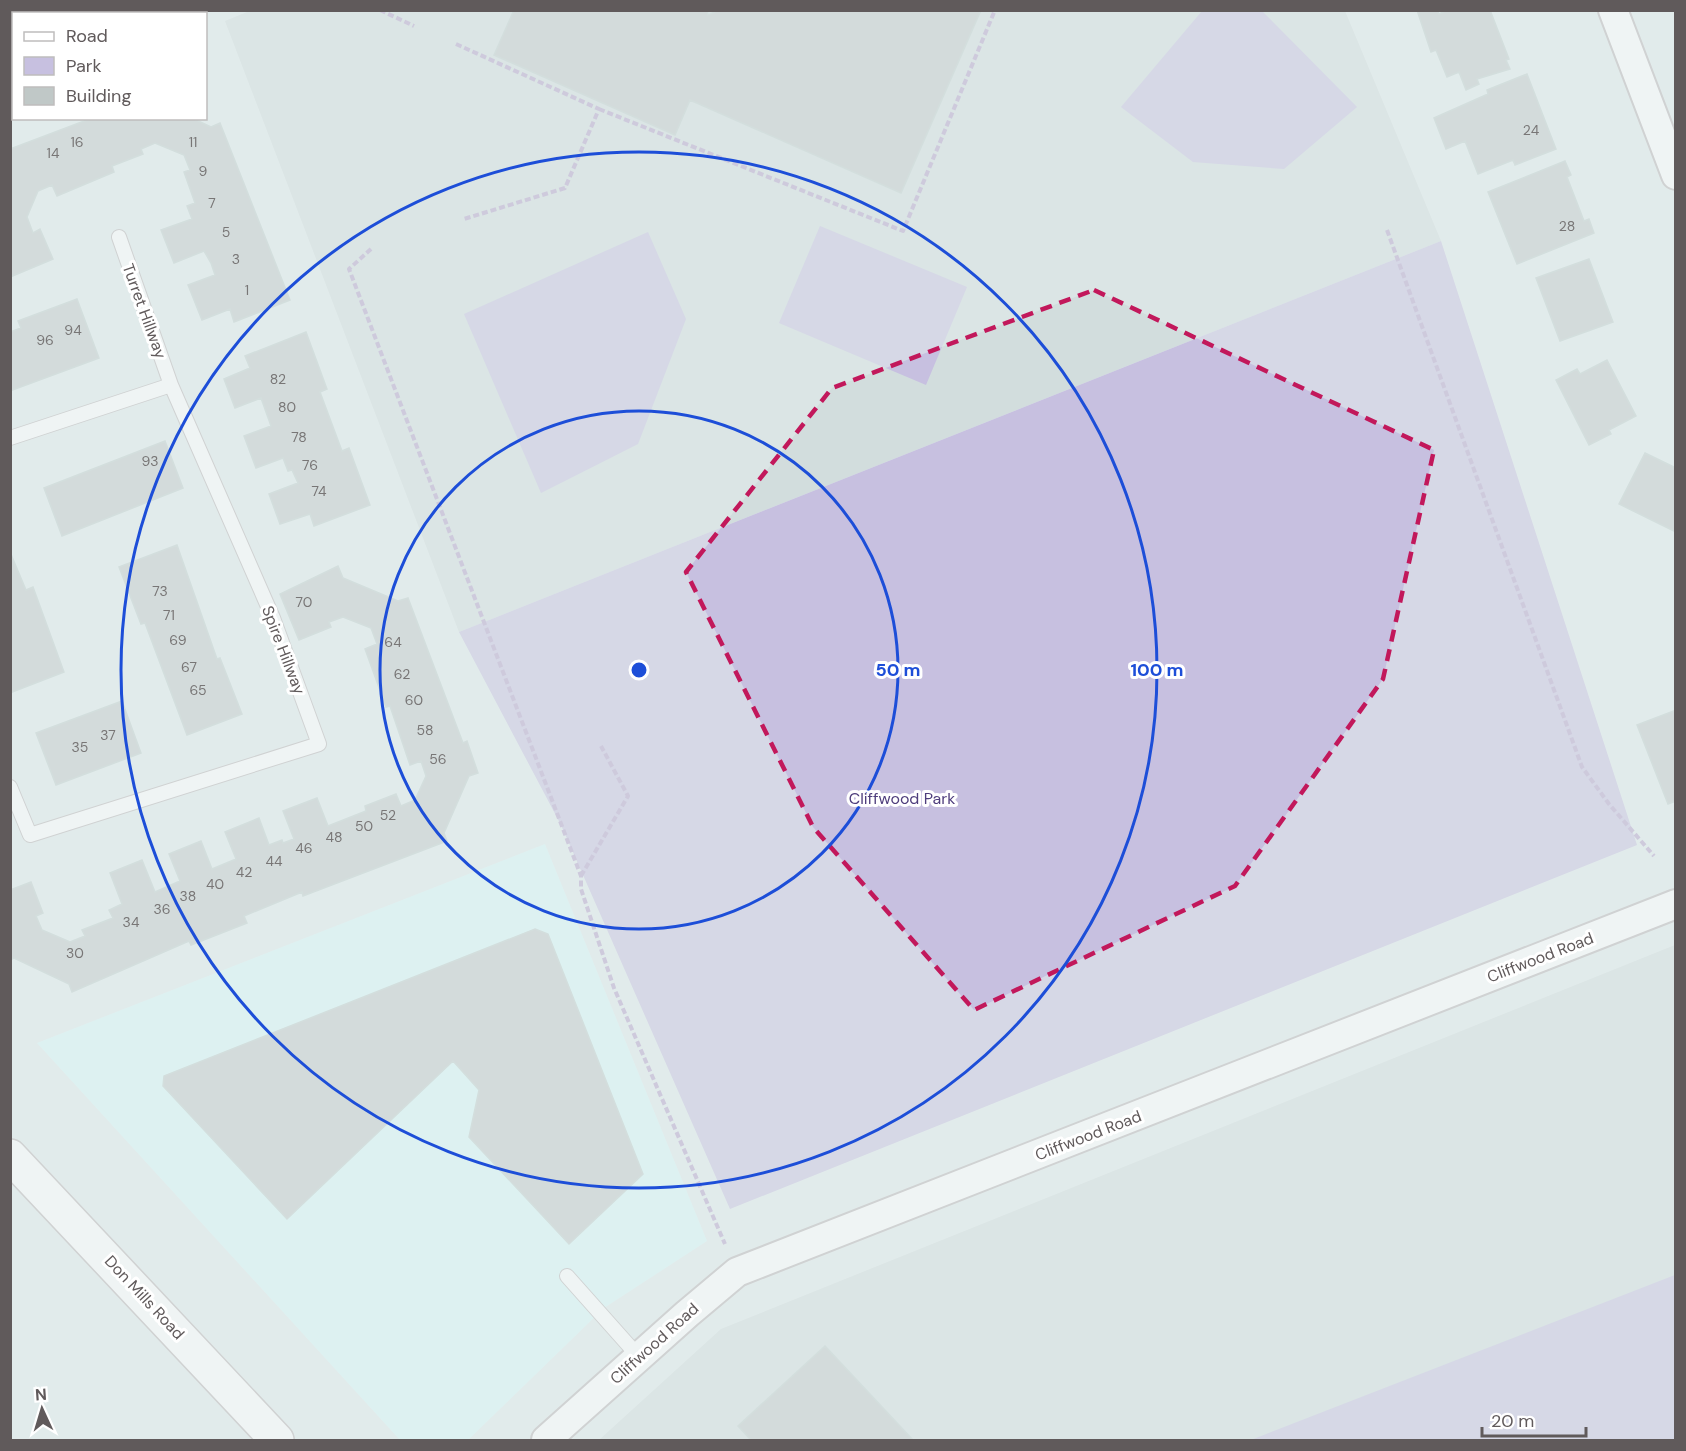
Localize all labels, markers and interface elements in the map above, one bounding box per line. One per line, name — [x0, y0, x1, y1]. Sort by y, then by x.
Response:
legend — [12, 12, 207, 120]
text: Road — [66, 24, 108, 48]
text: Park — [66, 54, 102, 78]
text: Building — [66, 84, 131, 108]
house number: 24 — [1523, 121, 1540, 139]
house number: 16 — [70, 133, 84, 151]
house number: 11 — [189, 133, 197, 151]
house number: 14 — [47, 144, 60, 162]
house number: 9 — [199, 162, 208, 180]
house number: 7 — [208, 194, 216, 212]
house number: 28 — [1559, 217, 1575, 235]
house number: 5 — [222, 223, 230, 241]
house number: 3 — [232, 250, 240, 268]
street label: Turret Hillway — [118, 261, 171, 362]
house number: 1 — [245, 281, 249, 299]
house number: 94 — [64, 321, 82, 339]
house number: 96 — [36, 331, 54, 349]
house number: 82 — [270, 370, 286, 388]
house number: 80 — [278, 398, 296, 416]
house number: 78 — [291, 428, 307, 446]
house number: 93 — [142, 452, 158, 470]
house number: 76 — [302, 456, 318, 474]
house number: 74 — [311, 482, 327, 500]
house number: 73 — [152, 582, 168, 600]
house number: 70 — [296, 593, 312, 611]
street label: Spire Hillway — [257, 603, 310, 698]
house number: 71 — [163, 606, 175, 624]
house number: 69 — [169, 631, 187, 649]
house number: 64 — [384, 633, 402, 651]
house number: 67 — [181, 658, 197, 676]
text: 50 m — [875, 658, 921, 682]
text: 100 m — [1130, 658, 1184, 682]
centre of rings — [629, 660, 649, 680]
house number: 62 — [394, 665, 410, 683]
house number: 65 — [189, 681, 207, 699]
house number: 60 — [405, 691, 423, 709]
house number: 58 — [416, 721, 434, 739]
house number: 37 — [100, 726, 116, 744]
house number: 35 — [72, 738, 88, 756]
house number: 56 — [429, 750, 447, 768]
park label: Cliffwood Park — [849, 788, 955, 809]
house number: 52 — [380, 806, 396, 824]
house number: 50 — [355, 817, 373, 835]
house number: 48 — [325, 828, 343, 846]
house number: 46 — [295, 839, 313, 857]
house number: 44 — [266, 852, 283, 870]
house number: 42 — [236, 863, 252, 881]
house number: 40 — [206, 875, 224, 893]
house number: 38 — [180, 887, 196, 905]
house number: 36 — [153, 900, 171, 918]
house number: 34 — [123, 913, 140, 931]
street label: Cliffwood Road — [1484, 928, 1596, 987]
house number: 30 — [66, 944, 84, 962]
street label: Cliffwood Road — [1032, 1106, 1144, 1165]
street label: Don Mills Road — [100, 1251, 189, 1344]
street label: Cliffwood Road — [606, 1298, 703, 1389]
north arrow — [12, 1379, 72, 1439]
text: N — [34, 1384, 48, 1405]
scale bar — [1482, 1400, 1586, 1438]
text: 20 m — [1491, 1409, 1534, 1433]

